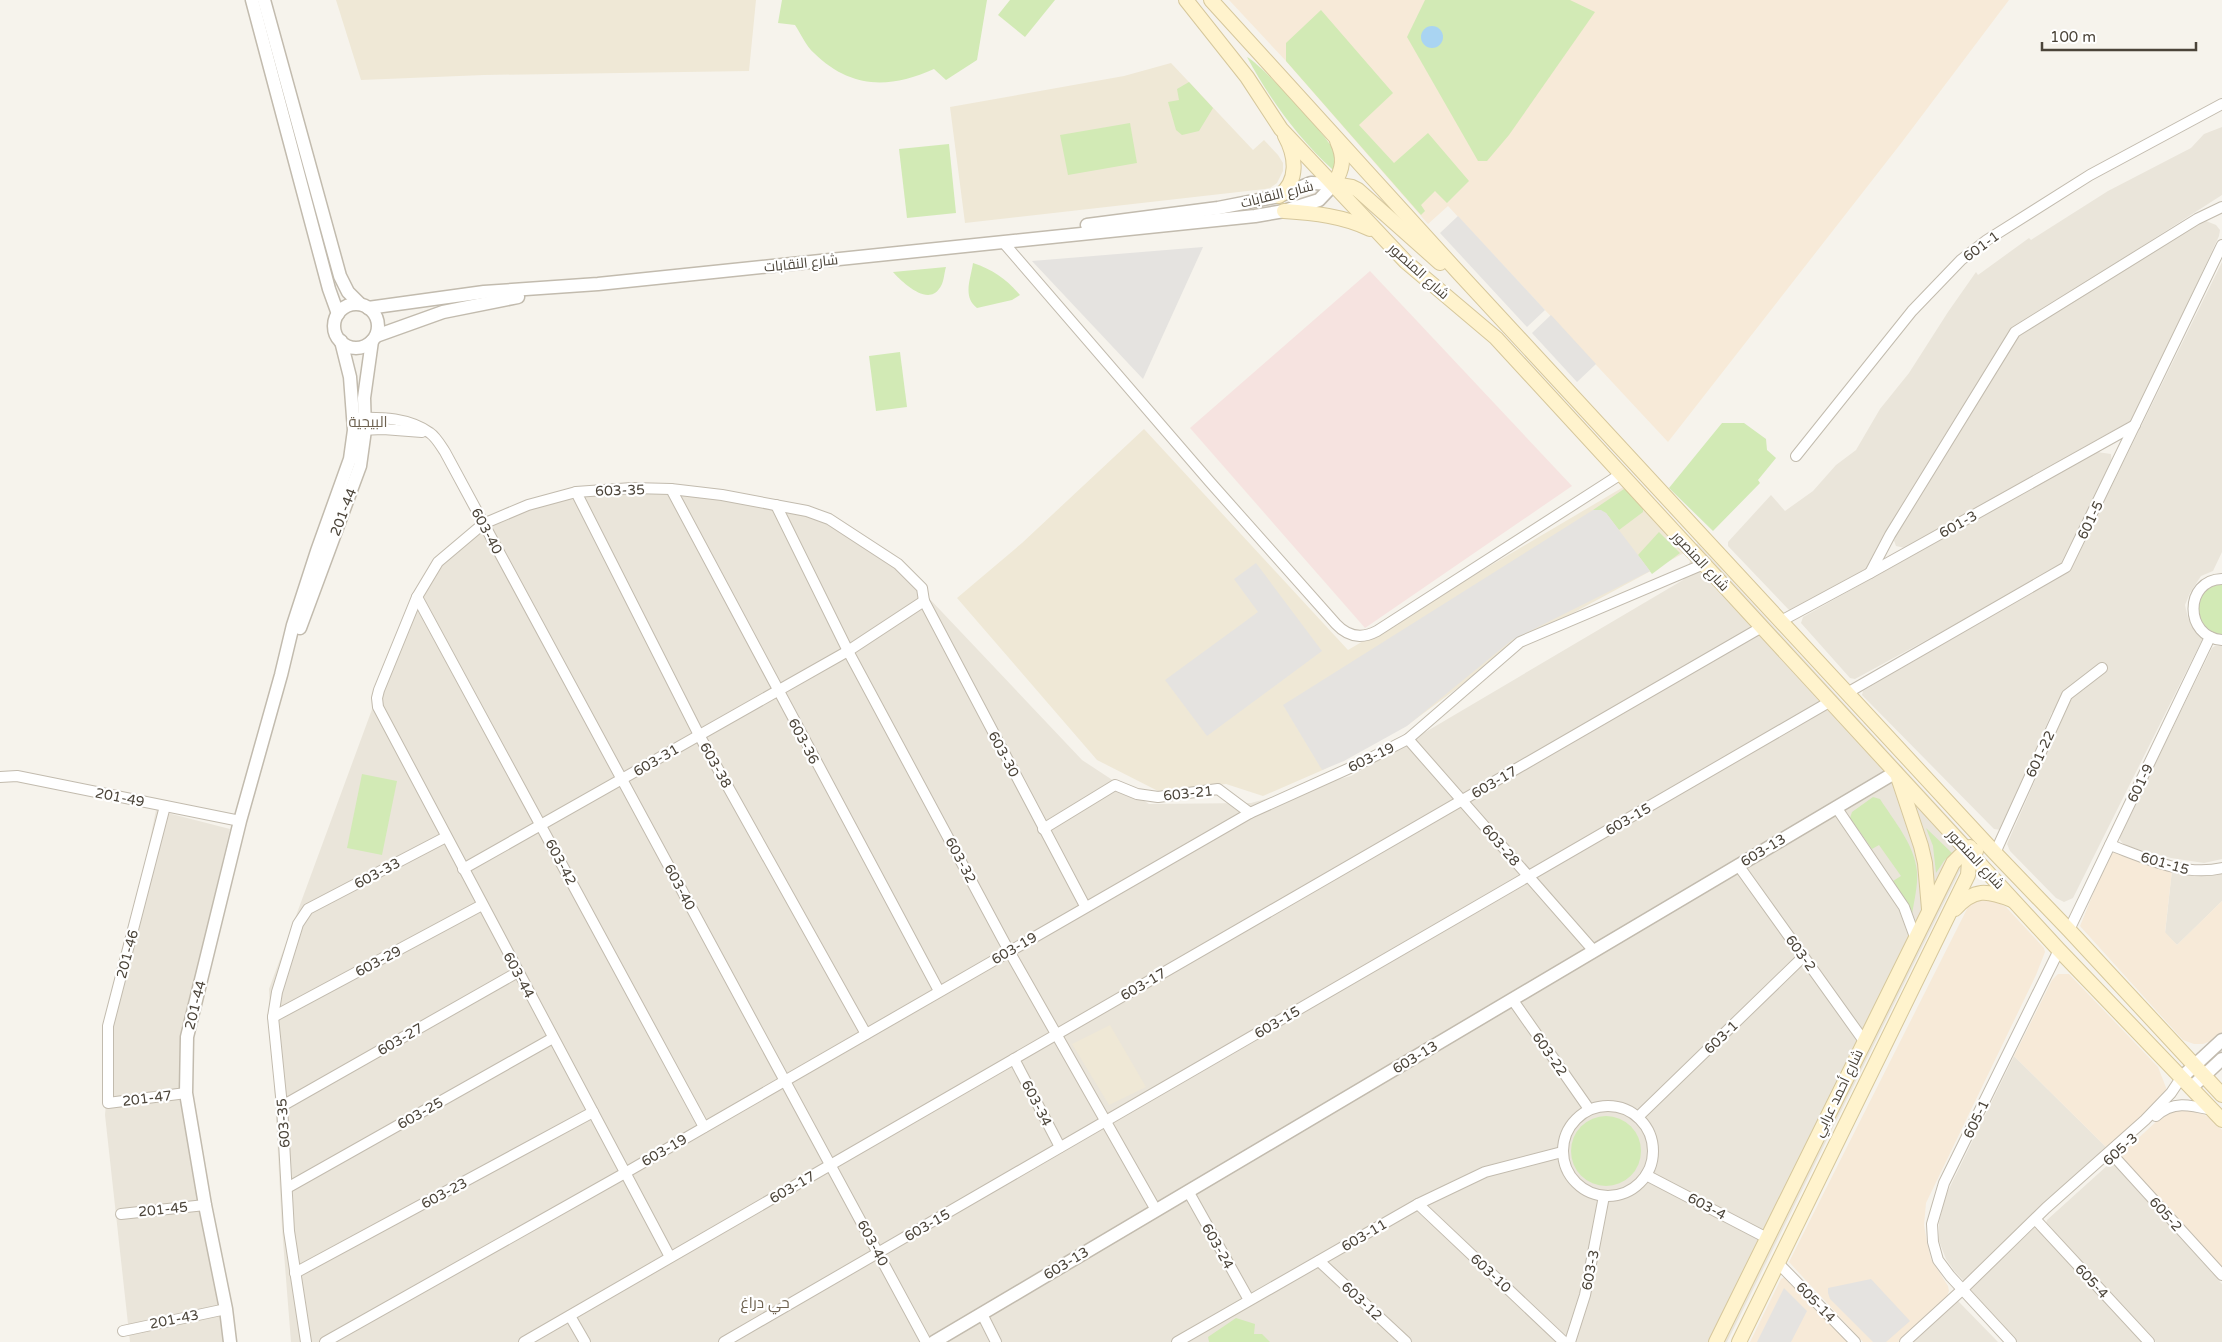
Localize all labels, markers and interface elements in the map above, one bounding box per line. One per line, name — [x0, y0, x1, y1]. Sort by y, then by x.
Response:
scale bar — [2042, 20, 2196, 52]
text: 100 m — [2050, 28, 2096, 46]
street label: شارع النقابات — [1239, 177, 1315, 212]
street label: 601-1 — [1960, 228, 2003, 265]
street label: شارع المنصور — [1384, 239, 1452, 303]
street label: شارع النقابات — [763, 251, 839, 276]
district label: البيجية — [348, 413, 388, 431]
street label: 603-35 — [595, 481, 645, 500]
street label: 201-44 — [327, 486, 360, 538]
street label: 601-5 — [2074, 498, 2107, 542]
street label: 603-40 — [467, 505, 506, 557]
street label: 601-3 — [1936, 507, 1980, 542]
street label: شارع المنصور — [1668, 527, 1733, 595]
street label: 603-36 — [784, 715, 823, 767]
street label: 603-30 — [984, 728, 1023, 780]
street label: 601-22 — [2022, 728, 2059, 780]
street label: 603-38 — [696, 739, 735, 791]
street label: 603-19 — [1345, 739, 1397, 776]
street label: 603-31 — [630, 741, 682, 780]
street label: 601-9 — [2124, 761, 2157, 805]
street label: 603-17 — [1468, 763, 1520, 802]
street label: 603-21 — [1162, 782, 1214, 805]
street label: 201-49 — [94, 784, 146, 811]
street label: 603-15 — [1602, 800, 1654, 839]
street label: 603-28 — [1478, 821, 1523, 870]
street label: شارع المنصور — [1943, 825, 2008, 893]
street label: 603-13 — [1738, 830, 1789, 871]
street label: 603-32 — [941, 834, 980, 886]
street label: 603-42 — [541, 836, 580, 888]
street label: 601-15 — [2139, 848, 2191, 878]
street label: 603-33 — [351, 854, 403, 893]
street label: 603-40 — [660, 861, 699, 913]
street label: 201-46 — [113, 928, 142, 980]
street label: 603-19 — [988, 929, 1040, 968]
street label: 603-2 — [1782, 932, 1819, 975]
street label: 603-29 — [352, 942, 404, 981]
street label: 603-44 — [499, 949, 538, 1001]
street label: 603-17 — [1117, 965, 1169, 1004]
street label: 201-44 — [181, 979, 210, 1031]
street label: 603-15 — [1251, 1003, 1303, 1042]
street label: 603-1 — [1701, 1017, 1742, 1058]
street label: 603-27 — [374, 1020, 426, 1059]
street label: 603-22 — [1528, 1029, 1571, 1080]
street label: 603-13 — [1390, 1037, 1441, 1078]
street label: شارع أحمد عرابي — [1809, 1046, 1870, 1141]
street label: 603-34 — [1018, 1077, 1055, 1129]
street label: 201-47 — [121, 1087, 173, 1110]
street label: 603-25 — [394, 1094, 446, 1133]
street label: 605-1 — [1960, 1097, 1993, 1141]
street label: 603-35 — [273, 1098, 294, 1148]
street label: 605-3 — [2099, 1129, 2141, 1169]
street label: 603-19 — [638, 1131, 690, 1170]
street label: 603-17 — [766, 1168, 818, 1207]
street label: 603-23 — [418, 1174, 470, 1213]
street label: 603-4 — [1685, 1189, 1729, 1224]
street label: 605-2 — [2146, 1193, 2186, 1235]
street label: 201-45 — [137, 1198, 189, 1221]
street label: 603-15 — [901, 1206, 953, 1245]
street label: 603-11 — [1338, 1216, 1390, 1255]
street label: 603-40 — [853, 1217, 892, 1269]
street label: 603-24 — [1198, 1220, 1237, 1272]
street label: 603-13 — [1041, 1243, 1092, 1284]
street label: 603-3 — [1578, 1248, 1603, 1292]
street label: 603-10 — [1467, 1250, 1515, 1297]
street label: 605-4 — [2071, 1261, 2112, 1302]
street label: 603-12 — [1338, 1278, 1386, 1325]
street label: 605-14 — [1792, 1279, 1839, 1326]
district label: حي دراغ — [741, 1294, 790, 1315]
street label: 201-43 — [148, 1306, 200, 1333]

